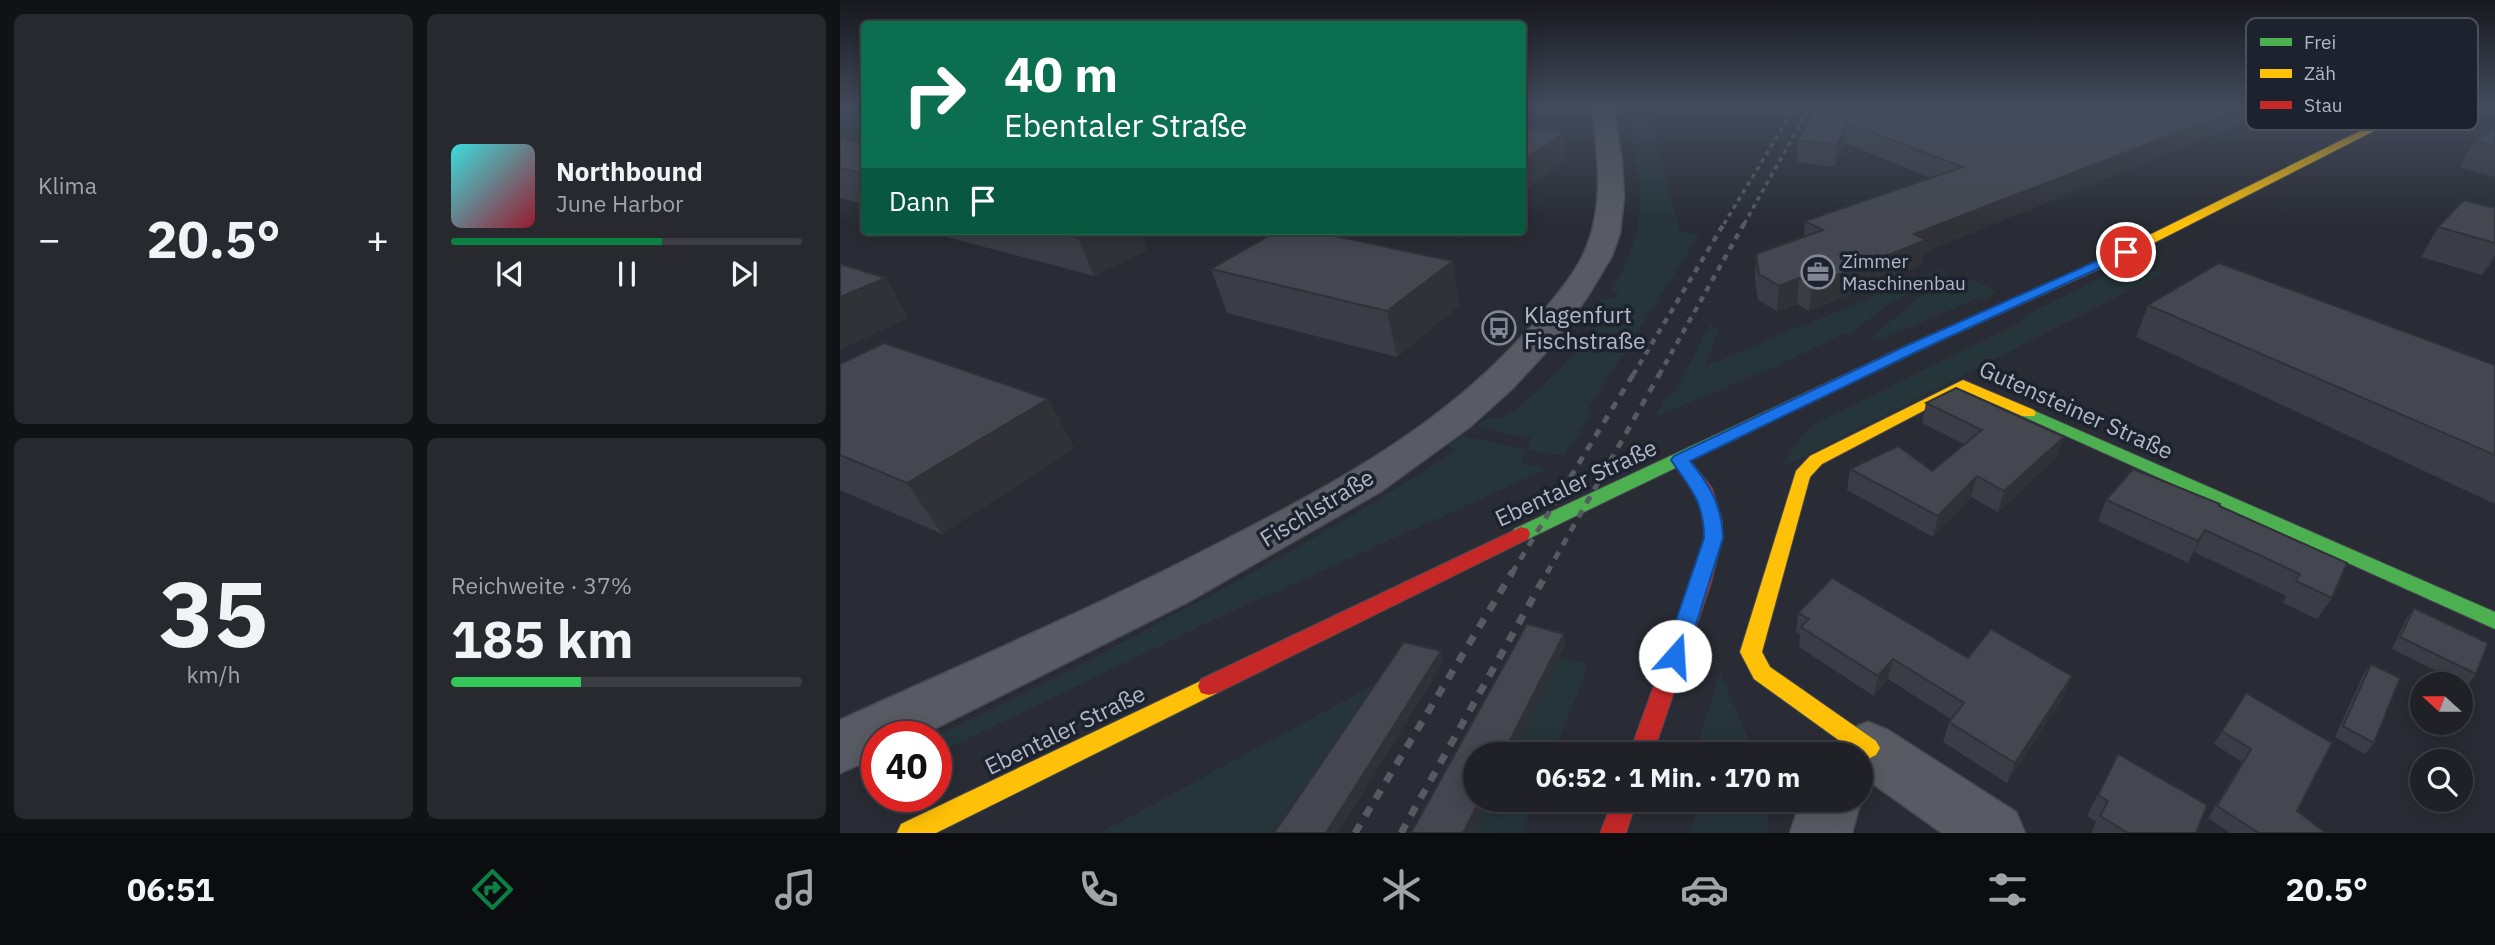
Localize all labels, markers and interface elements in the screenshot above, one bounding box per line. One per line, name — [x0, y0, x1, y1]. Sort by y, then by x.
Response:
legend — [2246, 18, 2478, 130]
text: Frei — [2304, 30, 2336, 54]
text: 40 m — [1004, 42, 1118, 105]
icon: right — [889, 49, 980, 140]
text: Zäh — [2304, 61, 2336, 85]
text: Stau — [2304, 93, 2343, 117]
text: Ebentaler Straße — [1004, 104, 1247, 146]
text: Northbound — [556, 154, 703, 188]
text: Klima — [38, 170, 97, 200]
icon: arrive — [964, 182, 1002, 220]
text: Dann — [889, 184, 950, 218]
text: June Harbor — [556, 188, 684, 218]
text: 20.5° — [146, 205, 281, 272]
text: − — [38, 214, 61, 263]
text: + — [366, 214, 389, 263]
pin — [2096, 222, 2156, 282]
icon: arrive — [2107, 233, 2145, 271]
place label: Zimmer Maschinenbau — [1842, 249, 1966, 295]
office icon: Zimmer Maschinenbau — [1799, 253, 1837, 291]
icon: previous — [491, 255, 529, 293]
icon: pause — [608, 255, 646, 293]
icon: next — [725, 255, 763, 293]
place label: Klagenfurt Fischstraße — [1524, 299, 1646, 355]
bus stop icon: Klagenfurt Fischstraße — [1480, 309, 1518, 347]
street label: Gutensteiner Straße — [1975, 353, 2178, 465]
street label: Ebentaler Straße — [1490, 432, 1661, 533]
street label: Fischlstraße — [1254, 461, 1379, 553]
text: 35 — [159, 554, 268, 672]
text: Reichweite · 37% — [451, 570, 632, 600]
text: 185 km — [451, 605, 633, 672]
position arrow — [1638, 619, 1712, 693]
text: km/h — [186, 659, 241, 689]
north arrow — [2410, 672, 2473, 735]
map controls — [2410, 672, 2473, 812]
street label: Ebentaler Straße — [979, 677, 1150, 781]
speed limit sign: 40 — [861, 721, 952, 812]
button: search — [2410, 749, 2473, 812]
text: 06:52 · 1 Min. · 170 m — [1536, 760, 1800, 794]
icon: directions — [468, 865, 517, 914]
icon: music — [771, 865, 820, 914]
icon: phone — [1074, 865, 1123, 914]
icon: climate — [1377, 865, 1426, 914]
icon: car — [1680, 865, 1729, 914]
icon: filters — [1983, 865, 2032, 914]
text: 06:51 — [127, 868, 214, 910]
text: 20.5° — [2285, 868, 2368, 910]

